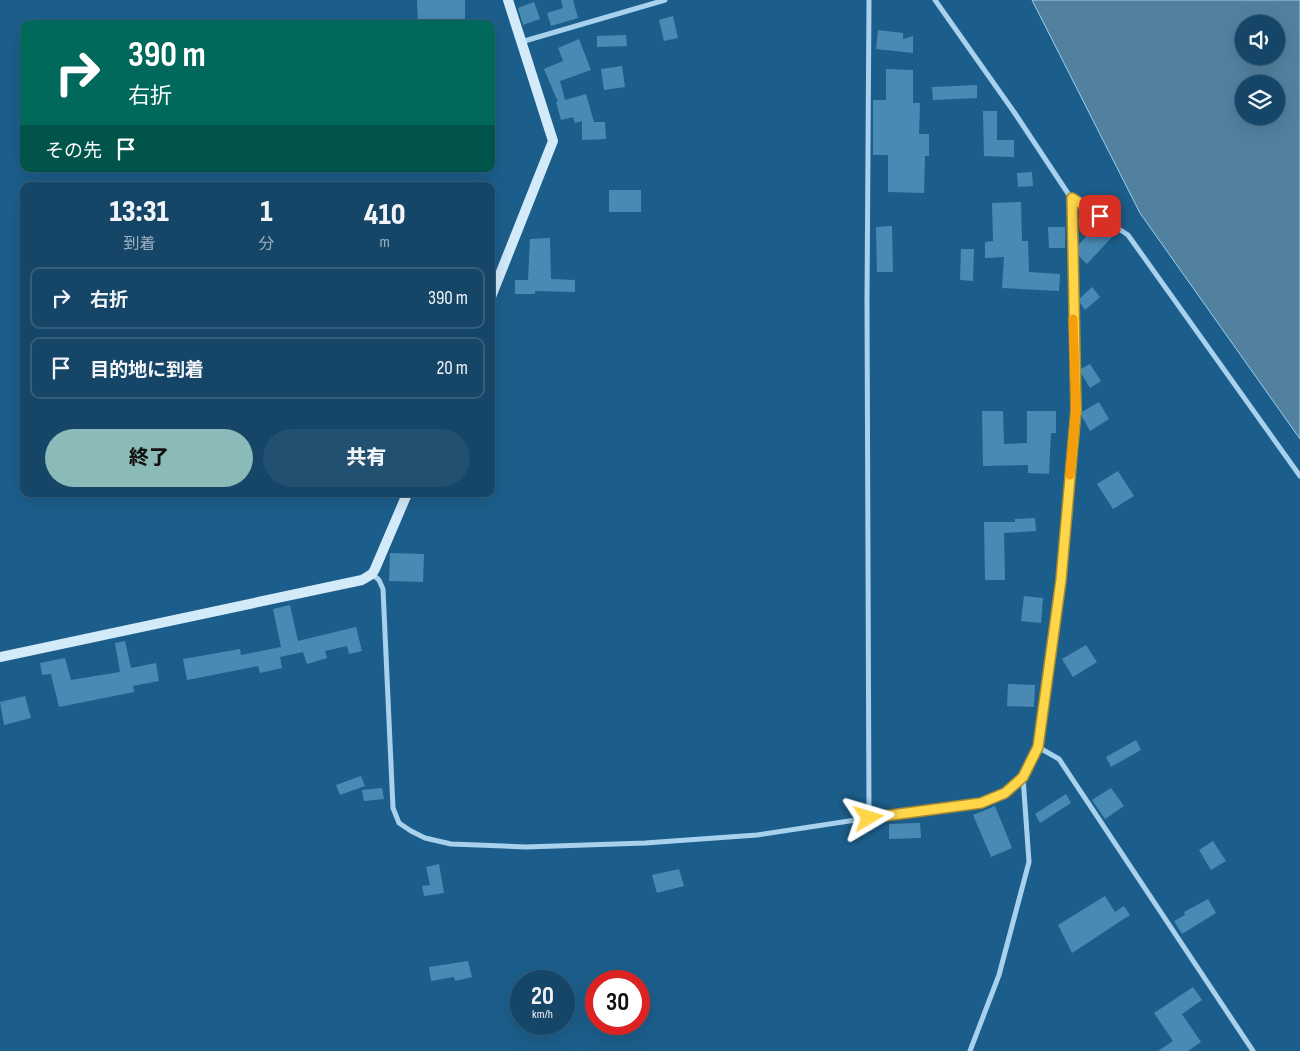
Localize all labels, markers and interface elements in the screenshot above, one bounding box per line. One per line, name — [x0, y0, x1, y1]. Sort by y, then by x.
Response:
map controls — [1235, 15, 1285, 125]
button: sound — [1235, 15, 1285, 65]
text: 390 m — [128, 34, 206, 77]
icon: right — [45, 40, 110, 105]
button: layers — [1235, 75, 1285, 125]
text: 右折 — [128, 83, 172, 110]
icon: arrive — [112, 135, 140, 163]
text: その先 — [45, 140, 102, 163]
text: 13:31 — [109, 194, 169, 230]
text: 1 — [260, 194, 273, 230]
pin — [1079, 195, 1121, 237]
text: 410 — [364, 197, 406, 233]
icon: arrive — [1086, 202, 1114, 230]
text: m — [380, 233, 390, 252]
text: 到着 — [123, 235, 155, 254]
text: 分 — [258, 235, 274, 254]
icon: right — [47, 284, 75, 312]
text: 390 m — [428, 287, 468, 310]
text: 右折 — [90, 289, 128, 312]
icon: arrive — [47, 354, 75, 382]
text: 20 m — [436, 357, 468, 380]
text: 目的地に到着 — [90, 359, 204, 382]
button: 終了 — [45, 429, 253, 487]
button: 共有 — [263, 429, 470, 487]
position arrow — [842, 791, 894, 843]
speed limit sign: 30 — [585, 970, 650, 1035]
text: 20 — [531, 981, 554, 1012]
text: km/h — [532, 1007, 553, 1022]

